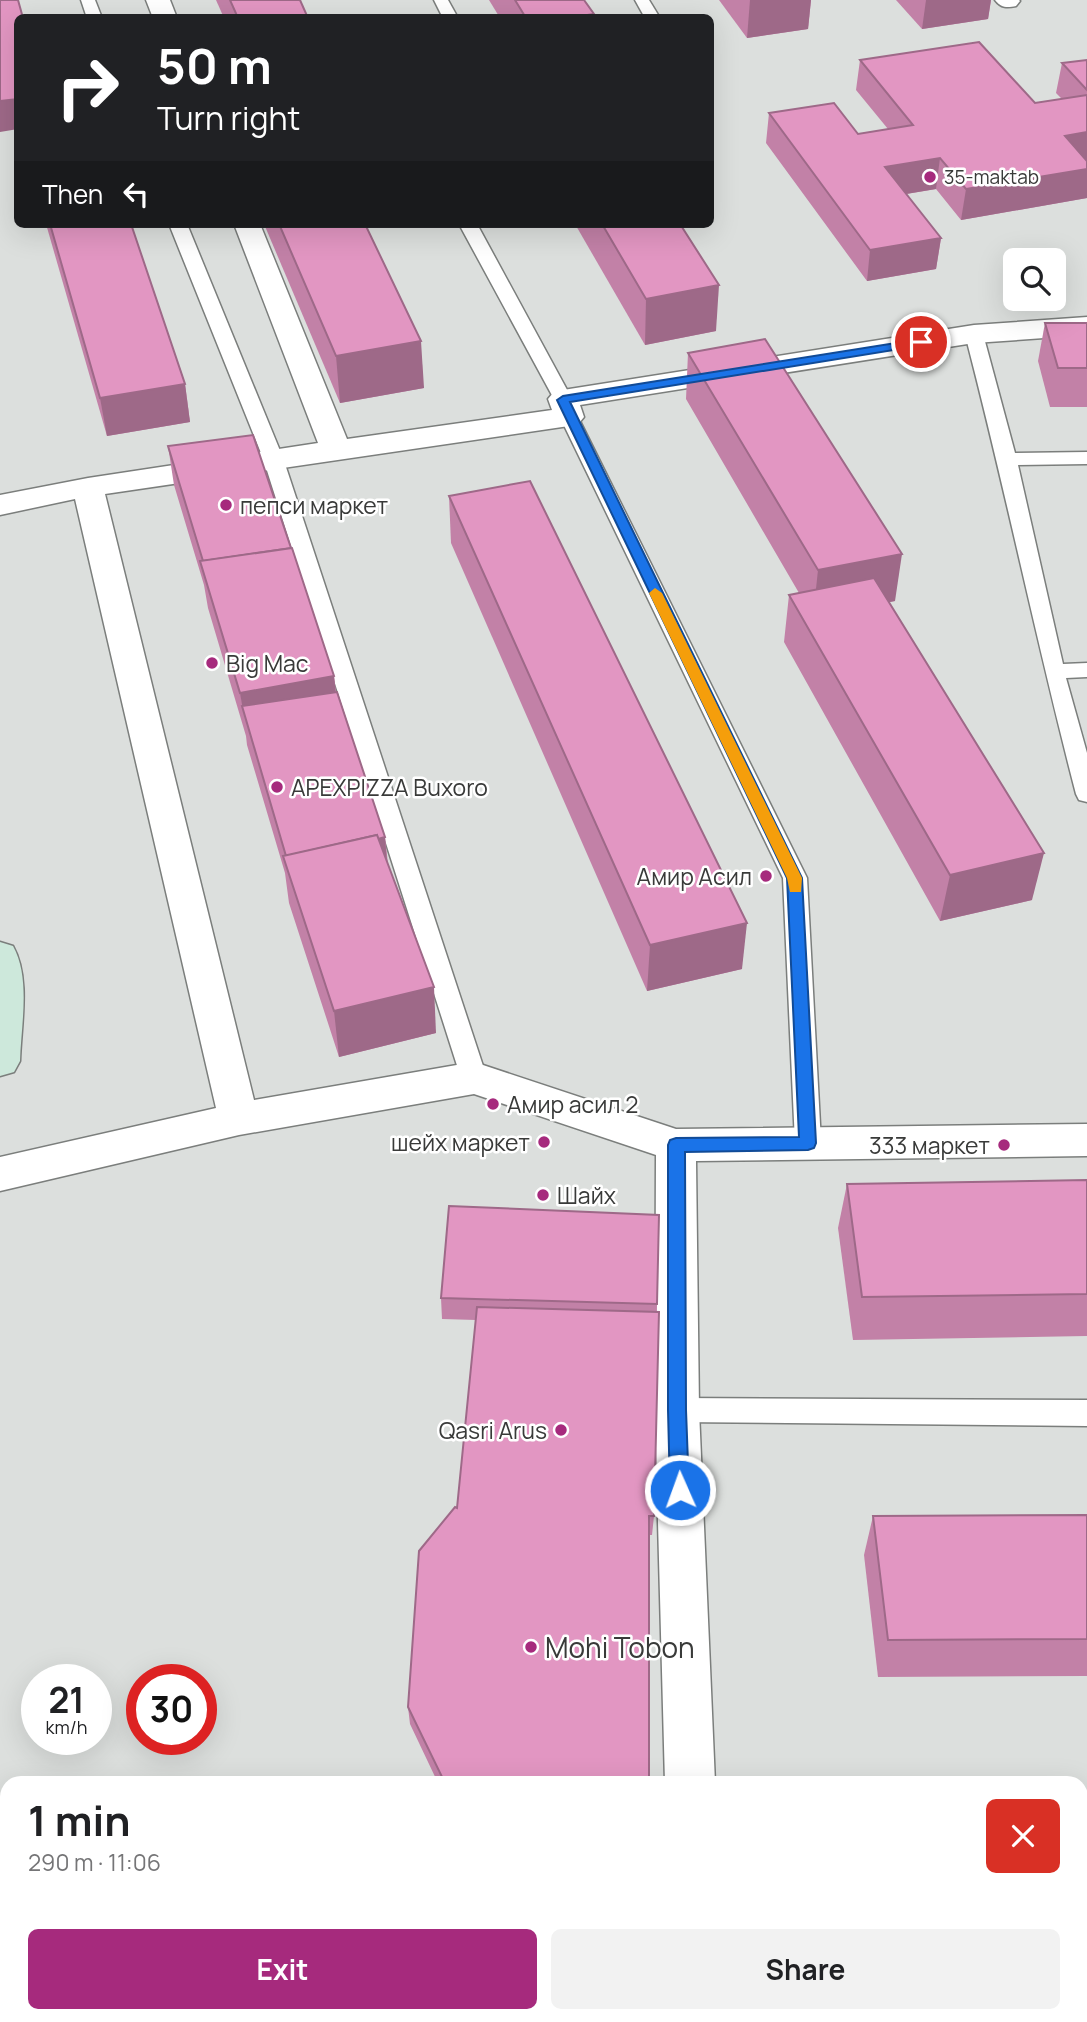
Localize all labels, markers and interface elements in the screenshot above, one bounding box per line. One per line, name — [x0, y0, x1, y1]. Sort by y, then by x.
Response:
text: 50 m — [157, 32, 272, 99]
icon: right — [42, 42, 133, 133]
text: Turn right — [157, 96, 300, 140]
place label: 35-maktab — [944, 164, 1039, 190]
marker: 35-maktab — [922, 169, 938, 185]
icon: left — [117, 175, 155, 213]
text: Then — [42, 176, 103, 212]
map controls — [1003, 248, 1066, 311]
button: search — [1003, 248, 1066, 311]
pin — [891, 312, 951, 372]
icon: arrive — [902, 323, 940, 361]
place label: пепси маркет — [240, 489, 389, 521]
marker: пепси маркет — [218, 497, 234, 513]
place label: Big Mac — [226, 647, 309, 679]
marker: Big Mac — [204, 655, 220, 671]
place label: APEXPIZZA Buxoro — [291, 771, 488, 803]
marker: APEXPIZZA Buxoro — [269, 779, 285, 795]
place label: Амир Асил — [637, 860, 752, 892]
marker: Амир Асил — [758, 868, 774, 884]
place label: Амир асил 2 — [507, 1088, 638, 1120]
marker: Амир асил 2 — [485, 1096, 501, 1112]
place label: шейх маркет — [391, 1126, 530, 1158]
place label: 333 маркет — [869, 1129, 990, 1161]
marker: шейх маркет — [536, 1134, 552, 1150]
marker: 333 маркет — [996, 1137, 1012, 1153]
place label: Шайх — [557, 1179, 616, 1211]
marker: Шайх — [535, 1187, 551, 1203]
place label: Qasri Arus — [439, 1414, 547, 1446]
marker: Qasri Arus — [553, 1422, 569, 1438]
position arrow — [643, 1453, 717, 1527]
place label: Mohi Tobon — [545, 1628, 695, 1666]
marker: Mohi Tobon — [523, 1639, 539, 1655]
speed limit sign: 30 — [126, 1664, 217, 1755]
text: 21 — [48, 1676, 85, 1724]
text: km/h — [46, 1715, 87, 1739]
text: 1 min — [28, 1791, 131, 1849]
button: close — [986, 1799, 1060, 1873]
text: 290 m · 11:06 — [28, 1846, 161, 1878]
button: Exit — [28, 1929, 537, 2009]
button: Share — [551, 1929, 1060, 2009]

